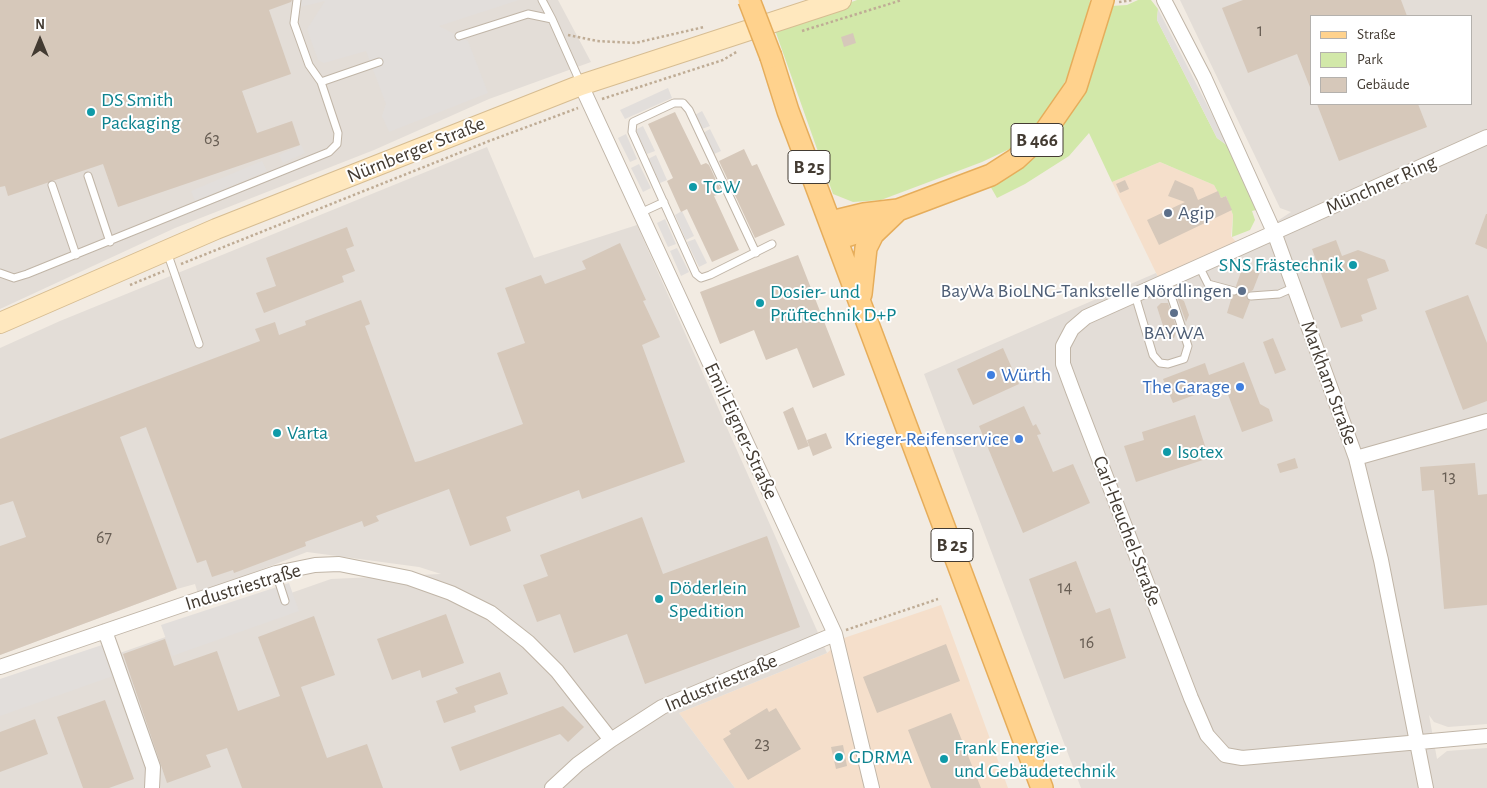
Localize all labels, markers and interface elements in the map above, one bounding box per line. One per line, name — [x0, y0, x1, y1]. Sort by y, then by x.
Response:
north arrow — [15, 15, 65, 65]
legend — [1310, 15, 1472, 105]
text: N — [35, 18, 45, 32]
house number: 1 — [1257, 20, 1263, 42]
text: Straße — [1357, 27, 1396, 42]
text: Park — [1357, 52, 1383, 67]
text: Gebäude — [1357, 77, 1410, 92]
place label: DS Smith Packaging — [101, 88, 180, 135]
marker: DS Smith Packaging — [85, 106, 97, 118]
street label: Nürnberger Straße — [344, 111, 488, 189]
road number: B 466 — [1011, 124, 1063, 156]
house number: 63 — [204, 128, 220, 150]
road number: B 25 — [788, 150, 830, 183]
street label: Münchner Ring — [1322, 150, 1440, 220]
place label: TCW — [703, 175, 740, 199]
marker: TCW — [687, 181, 699, 193]
place label: Agip — [1178, 201, 1214, 225]
marker: Agip — [1162, 207, 1174, 219]
place label: SNS Frästechnik — [1219, 253, 1343, 277]
marker: SNS Frästechnik — [1347, 259, 1359, 271]
place label: BayWa BioLNG-Tankstelle Nördlingen — [941, 279, 1232, 303]
place label: Dosier- und Prüftechnik D+P — [770, 280, 897, 327]
marker: BayWa BioLNG-Tankstelle Nördlingen — [1236, 285, 1248, 297]
marker: Dosier- und Prüftechnik D+P — [754, 297, 766, 309]
marker: BAYWA — [1168, 307, 1180, 319]
street label: Markham Straße — [1295, 318, 1363, 448]
place label: BAYWA — [1144, 321, 1204, 345]
street label: Emil-Eigner-Straße — [699, 359, 783, 503]
place label: Würth — [1001, 363, 1051, 387]
marker: Würth — [985, 369, 997, 381]
place label: The Garage — [1142, 375, 1230, 399]
marker: The Garage — [1234, 381, 1246, 393]
place label: Varta — [287, 421, 328, 445]
marker: Varta — [271, 427, 283, 439]
place label: Krieger-Reifenservice — [844, 427, 1009, 451]
marker: Krieger-Reifenservice — [1013, 433, 1025, 445]
place label: Isotex — [1177, 440, 1223, 464]
marker: Isotex — [1161, 446, 1173, 458]
street label: Carl-Heuchel-Straße — [1087, 452, 1167, 610]
house number: 13 — [1442, 466, 1456, 488]
house number: 67 — [96, 527, 112, 549]
road number: B 25 — [931, 528, 973, 562]
street label: Industriestraße — [182, 558, 304, 616]
place label: Döderlein Spedition — [669, 576, 747, 623]
house number: 14 — [1058, 577, 1072, 599]
marker: Döderlein Spedition — [653, 593, 665, 605]
house number: 16 — [1080, 632, 1094, 654]
street label: Industriestraße — [661, 649, 781, 717]
house number: 23 — [754, 733, 770, 755]
place label: Frank Energie- und Gebäudetechnik — [954, 736, 1116, 783]
place label: GDRMA — [849, 745, 912, 769]
marker: GDRMA — [833, 751, 845, 763]
marker: Frank Energie- und Gebäudetechnik — [938, 753, 950, 765]

